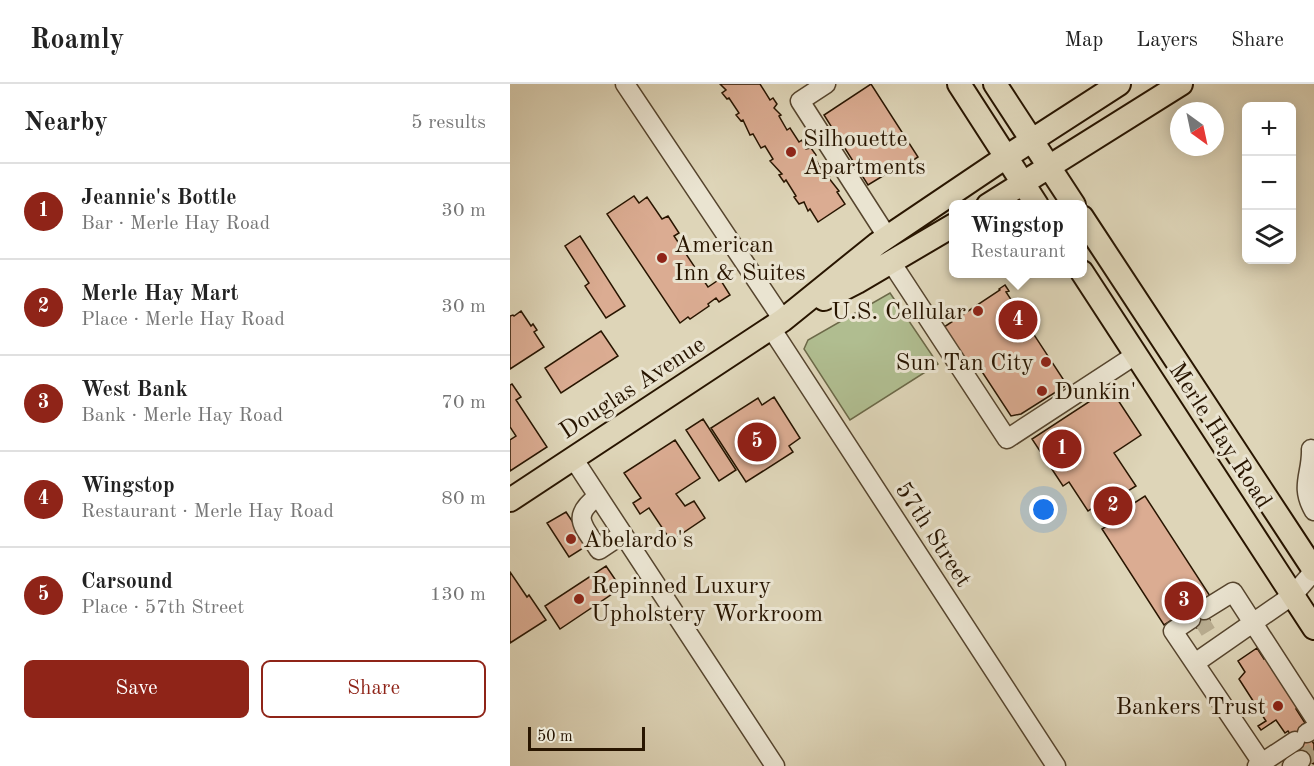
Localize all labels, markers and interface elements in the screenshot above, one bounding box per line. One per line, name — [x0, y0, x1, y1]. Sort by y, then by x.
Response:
text: Roamly — [30, 27, 124, 55]
text: Map — [1064, 30, 1103, 51]
text: Layers — [1136, 30, 1198, 51]
text: Share — [1231, 30, 1284, 51]
north arrow — [1170, 102, 1224, 156]
map controls — [1242, 102, 1296, 264]
button: + — [1242, 102, 1296, 156]
text: Nearby — [24, 110, 108, 136]
text: 5 results — [411, 113, 486, 133]
place label: Silhouette Apartments — [803, 128, 926, 180]
marker: Silhouette Apartments — [784, 145, 798, 159]
button: − — [1242, 156, 1296, 210]
text: Jeannie's Bottle — [81, 187, 237, 209]
popup — [949, 200, 1087, 278]
text: 1 — [38, 201, 49, 221]
text: 30 m — [441, 201, 486, 221]
button: layers — [1242, 210, 1296, 264]
text: Bar · Merle Hay Road — [81, 214, 270, 234]
text: Wingstop — [970, 215, 1064, 237]
place label: American Inn & Suites — [674, 234, 806, 286]
text: Restaurant — [970, 242, 1066, 262]
marker: American Inn & Suites — [655, 251, 669, 265]
text: Merle Hay Mart — [81, 283, 239, 305]
text: 2 — [38, 297, 49, 317]
text: 30 m — [441, 297, 486, 317]
pin: 4 — [998, 298, 1038, 342]
place label: U.S. Cellular — [831, 301, 966, 325]
marker: U.S. Cellular — [971, 304, 985, 318]
text: Place · Merle Hay Road — [81, 310, 285, 330]
street label: Douglas Avenue — [556, 333, 710, 445]
place label: Sun Tan City — [896, 352, 1034, 376]
marker: Sun Tan City — [1039, 355, 1053, 369]
street label: Merle Hay Road — [1163, 359, 1275, 513]
text: West Bank — [81, 379, 188, 401]
place label: Dunkin' — [1054, 381, 1136, 405]
marker: Dunkin' — [1035, 384, 1049, 398]
text: 3 — [38, 393, 49, 413]
text: 70 m — [441, 393, 486, 413]
text: Bank · Merle Hay Road — [81, 406, 283, 426]
pin: 5 — [738, 420, 776, 464]
pin: 1 — [1042, 426, 1082, 472]
text: Wingstop — [81, 475, 175, 497]
street label: 57th Street — [890, 478, 975, 592]
pin: 2 — [1094, 484, 1132, 528]
text: 4 — [38, 489, 49, 509]
text: 80 m — [441, 489, 486, 509]
your location — [1029, 495, 1058, 524]
text: Restaurant · Merle Hay Road — [81, 502, 334, 522]
place label: Abelardo's — [583, 529, 693, 553]
marker: Abelardo's — [564, 532, 578, 546]
text: Carsound — [81, 571, 173, 593]
place label: Repinned Luxury Upholstery Workroom — [591, 575, 823, 627]
pin: 3 — [1164, 578, 1204, 624]
text: 5 — [38, 585, 49, 605]
text: 130 m — [430, 585, 486, 605]
marker: Repinned Luxury Upholstery Workroom — [572, 592, 586, 606]
text: Place · 57th Street — [81, 598, 244, 618]
button: Save — [24, 660, 249, 718]
button: Share — [261, 660, 486, 718]
place label: Bankers Trust — [1116, 696, 1266, 720]
marker: Bankers Trust — [1271, 699, 1285, 713]
scale bar — [528, 724, 645, 752]
text: 50 m — [537, 729, 573, 745]

